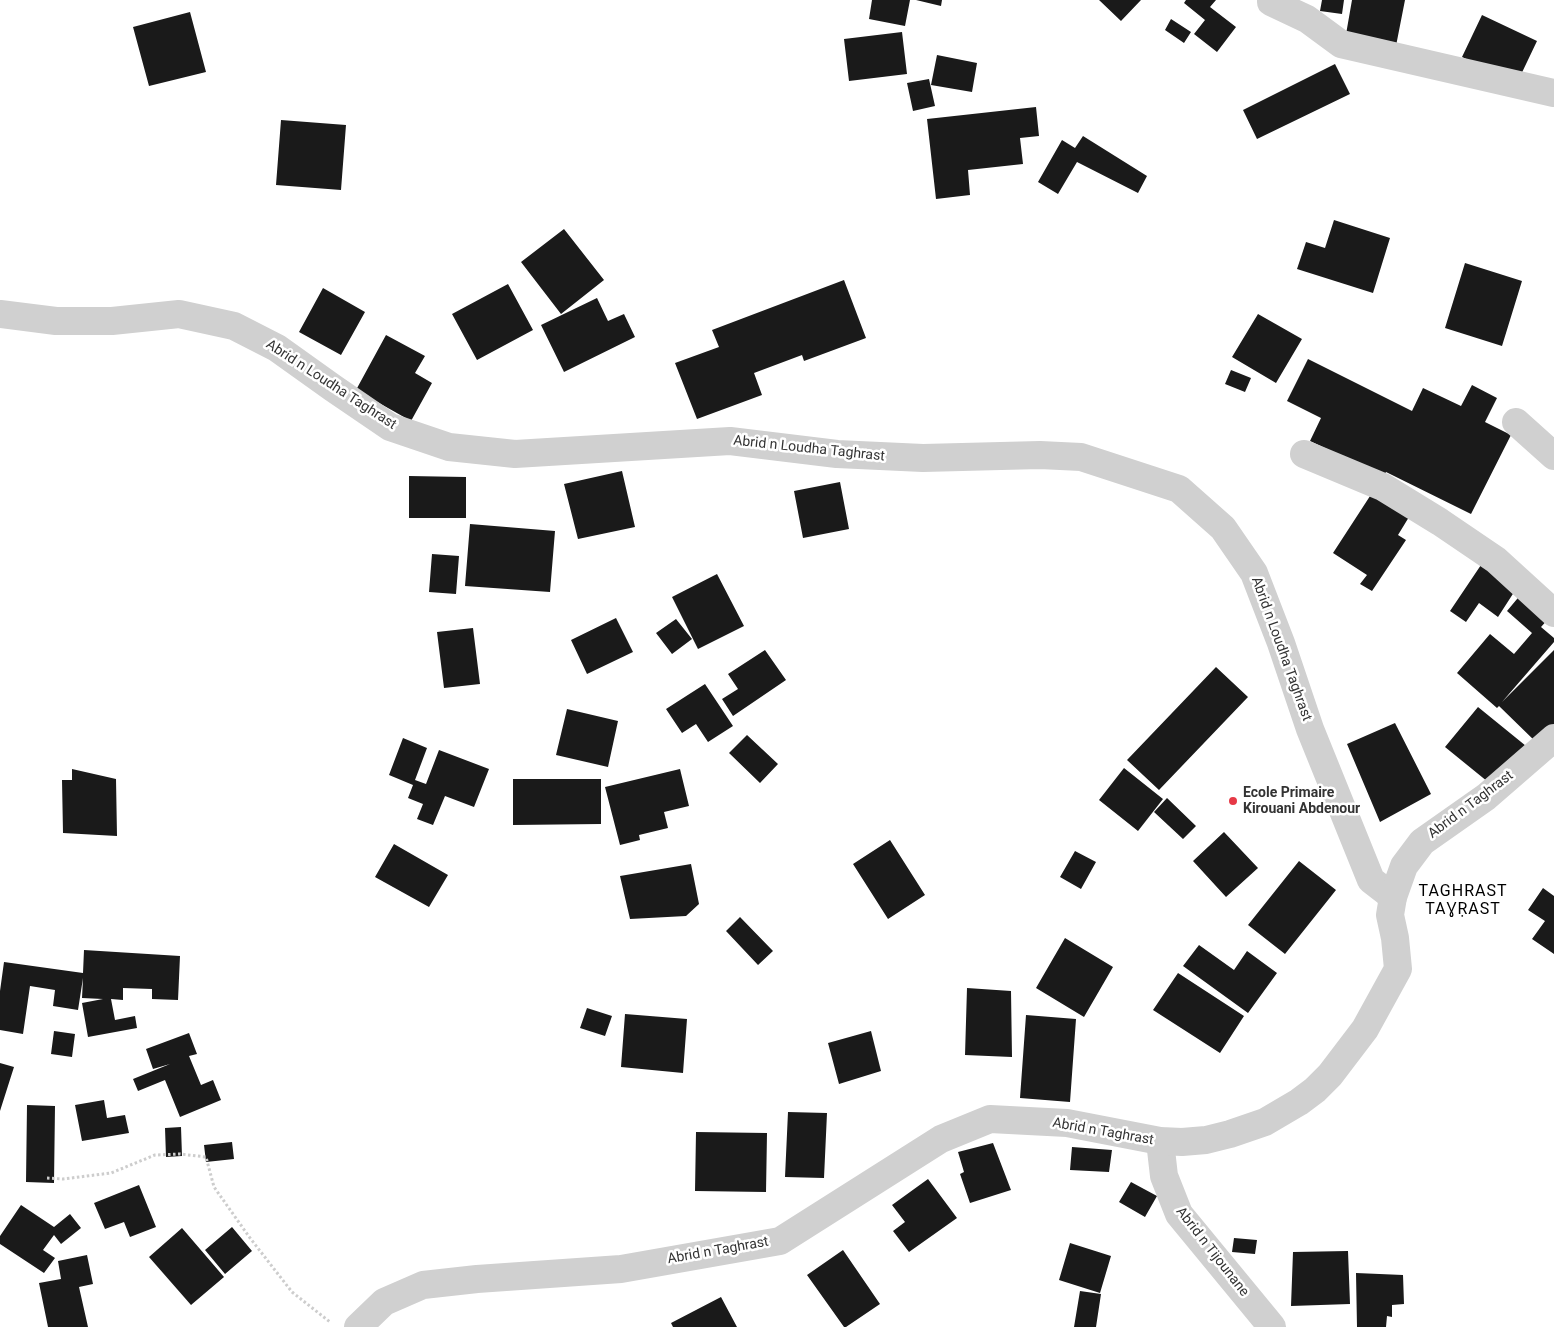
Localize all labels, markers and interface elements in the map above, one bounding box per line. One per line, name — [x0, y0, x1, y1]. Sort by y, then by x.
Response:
street label: Abrid n Loudha Taghrast — [263, 336, 399, 434]
street label: Abrid n Loudha Taghrast — [732, 433, 886, 465]
street label: Abrid n Loudha Taghrast — [1247, 575, 1315, 723]
street label: Abrid n Taghrast — [1425, 767, 1517, 843]
place label: Ecole Primaire Kirouani Abdenour — [1243, 785, 1360, 818]
marker: Ecole Primaire Kirouani Abdenour — [1227, 795, 1239, 807]
district label: TAGHRAST TAƔṚAST — [1418, 882, 1508, 920]
street label: Abrid n Taghrast — [1051, 1115, 1155, 1149]
street label: Abrid n Tijounane — [1172, 1204, 1252, 1300]
street label: Abrid n Taghrast — [666, 1234, 770, 1268]

